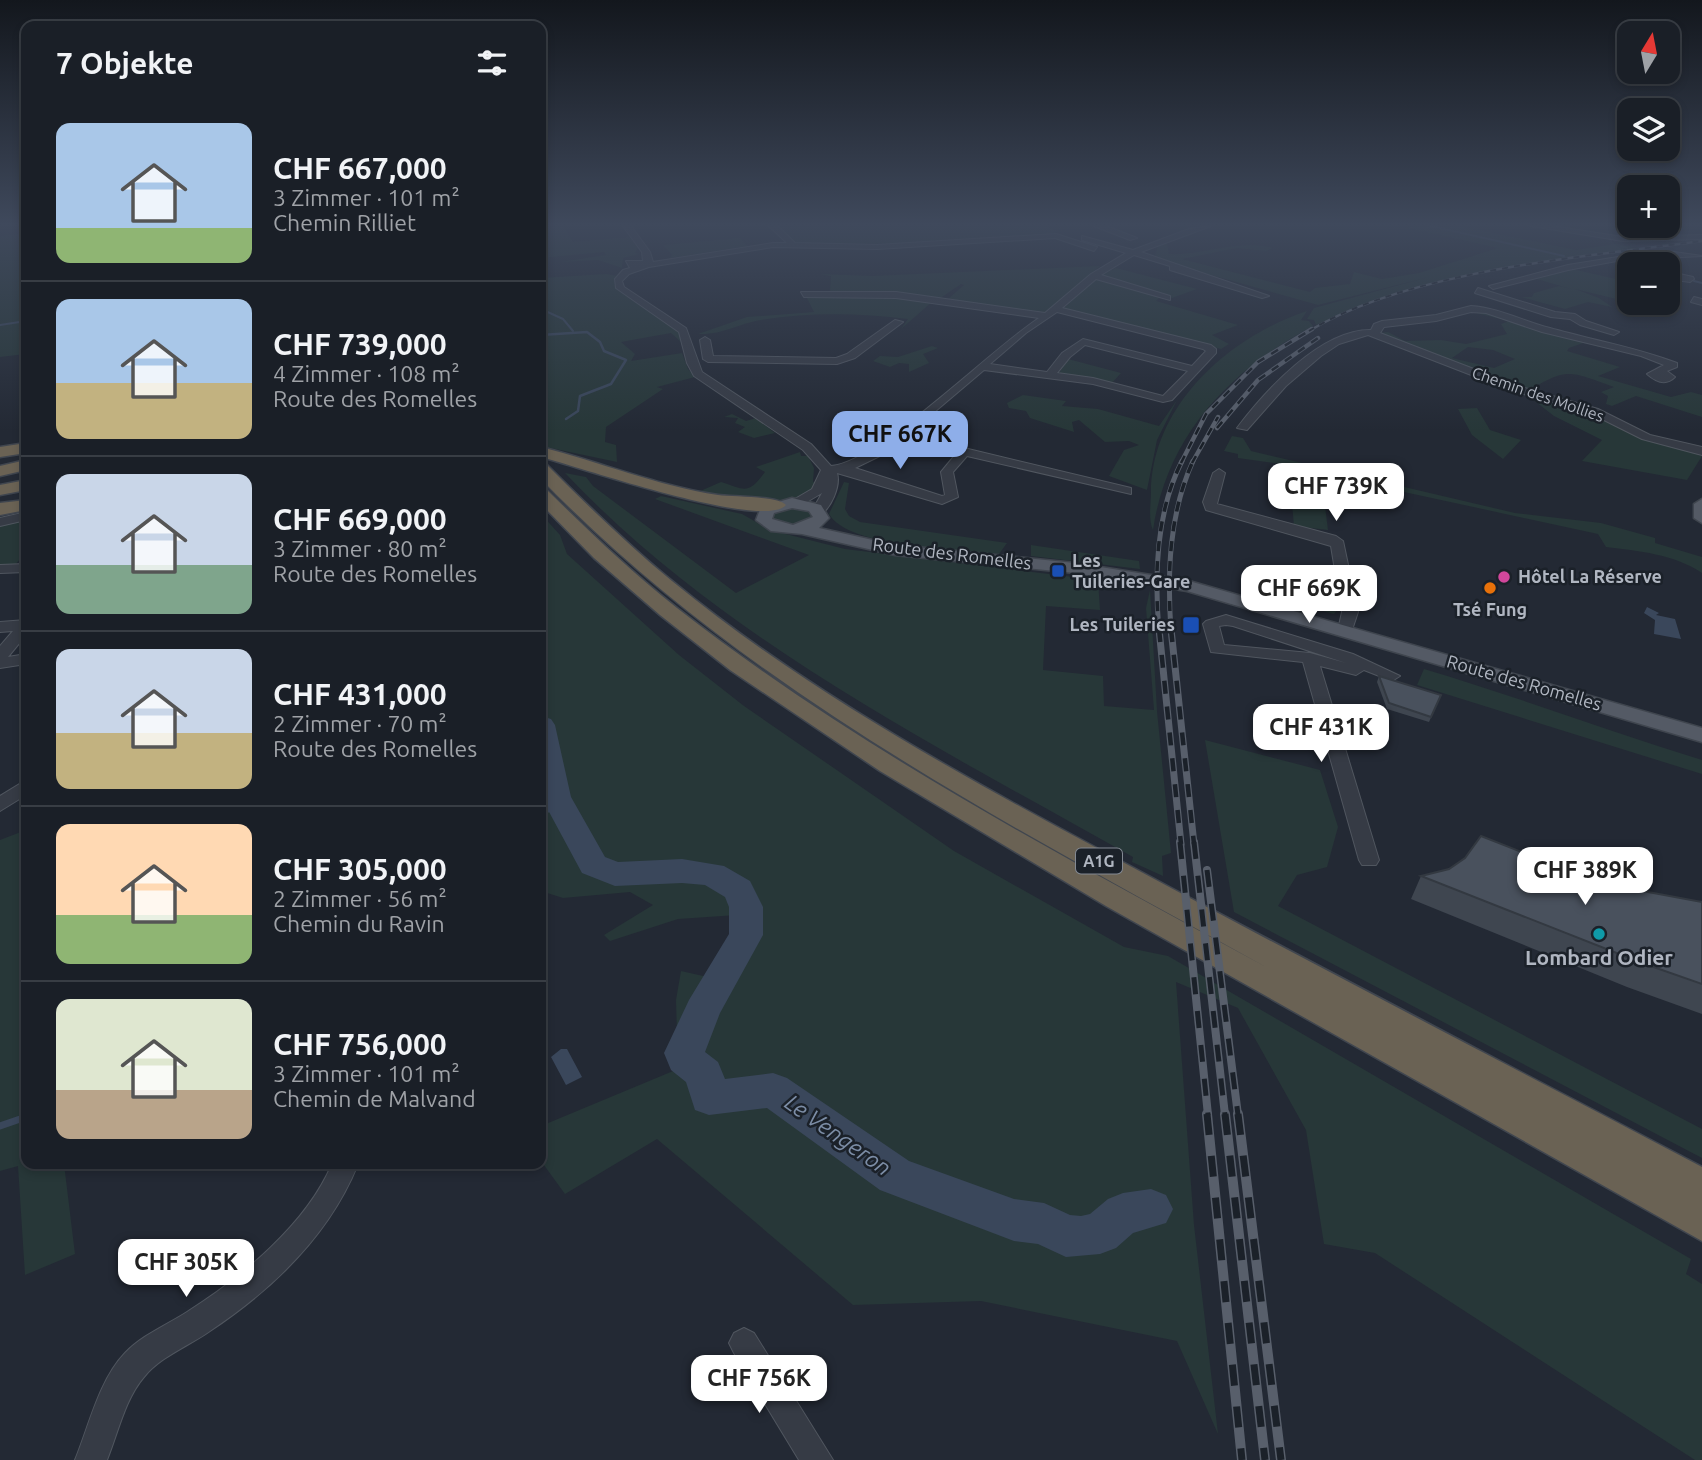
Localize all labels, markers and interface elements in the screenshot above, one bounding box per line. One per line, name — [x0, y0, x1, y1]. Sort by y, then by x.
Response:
north arrow — [1617, 21, 1680, 84]
map controls — [1617, 21, 1680, 315]
icon: filters — [473, 44, 511, 82]
text: 7 Objekte — [56, 46, 194, 80]
button: layers — [1617, 98, 1680, 161]
icon: home — [112, 151, 196, 235]
text: CHF 667,000 — [273, 151, 447, 185]
button: + — [1617, 175, 1680, 238]
text: 3 Zimmer · 101 m² — [273, 185, 460, 210]
text: Chemin Rilliet — [273, 210, 416, 235]
button: − — [1617, 252, 1680, 315]
icon: home — [112, 327, 196, 411]
text: CHF 739,000 — [273, 327, 447, 361]
text: 4 Zimmer · 108 m² — [273, 361, 460, 386]
street label: Chemin des Mollies — [1470, 363, 1606, 425]
text: Route des Romelles — [273, 386, 477, 411]
pin: CHF 667K — [828, 412, 972, 471]
text: CHF 667K — [848, 421, 952, 446]
pin: CHF 739K — [1264, 463, 1408, 523]
text: CHF 739K — [1284, 473, 1388, 498]
icon: home — [112, 502, 196, 586]
text: CHF 669,000 — [273, 502, 447, 536]
street label: Route des Romelles — [872, 533, 1033, 573]
text: 3 Zimmer · 80 m² — [273, 536, 447, 561]
place label: Les Tuileries-Gare — [1072, 550, 1190, 591]
text: Route des Romelles — [273, 561, 477, 586]
marker: Les Tuileries-Gare — [1050, 563, 1066, 579]
pin: CHF 669K — [1237, 566, 1381, 625]
place label: Hôtel La Réserve — [1518, 566, 1662, 586]
marker: Hôtel La Réserve — [1496, 569, 1512, 585]
text: CHF 669K — [1257, 575, 1361, 600]
marker: Tsé Fung — [1482, 580, 1498, 596]
place label: Tsé Fung — [1453, 599, 1527, 619]
place label: Les Tuileries — [1070, 614, 1175, 634]
marker: Les Tuileries — [1181, 615, 1201, 635]
street label: Route des Romelles — [1445, 650, 1604, 714]
icon: home — [112, 677, 196, 761]
text: CHF 431,000 — [273, 677, 447, 711]
pin: CHF 431K — [1249, 704, 1393, 764]
text: 2 Zimmer · 70 m² — [273, 711, 447, 736]
text: CHF 431K — [1269, 714, 1373, 739]
text: Route des Romelles — [273, 736, 477, 761]
road number: A1G — [1076, 848, 1122, 874]
pin: CHF 389K — [1513, 848, 1657, 907]
icon: home — [112, 852, 196, 936]
text: CHF 305,000 — [273, 852, 447, 886]
text: CHF 389K — [1533, 857, 1637, 882]
text: 2 Zimmer · 56 m² — [273, 886, 447, 911]
text: Chemin du Ravin — [273, 911, 445, 936]
marker: Lombard Odier — [1591, 926, 1607, 942]
place label: Lombard Odier — [1525, 945, 1673, 969]
icon: home — [112, 1027, 196, 1111]
text: CHF 756,000 — [273, 1027, 447, 1061]
text: 3 Zimmer · 101 m² — [273, 1061, 460, 1086]
text: Chemin de Malvand — [273, 1086, 476, 1111]
water label: Le Vengeron — [781, 1089, 896, 1180]
pin: CHF 305K — [114, 1240, 258, 1299]
text: CHF 305K — [134, 1249, 238, 1274]
pin: CHF 756K — [687, 1356, 831, 1415]
text: CHF 756K — [707, 1365, 811, 1390]

